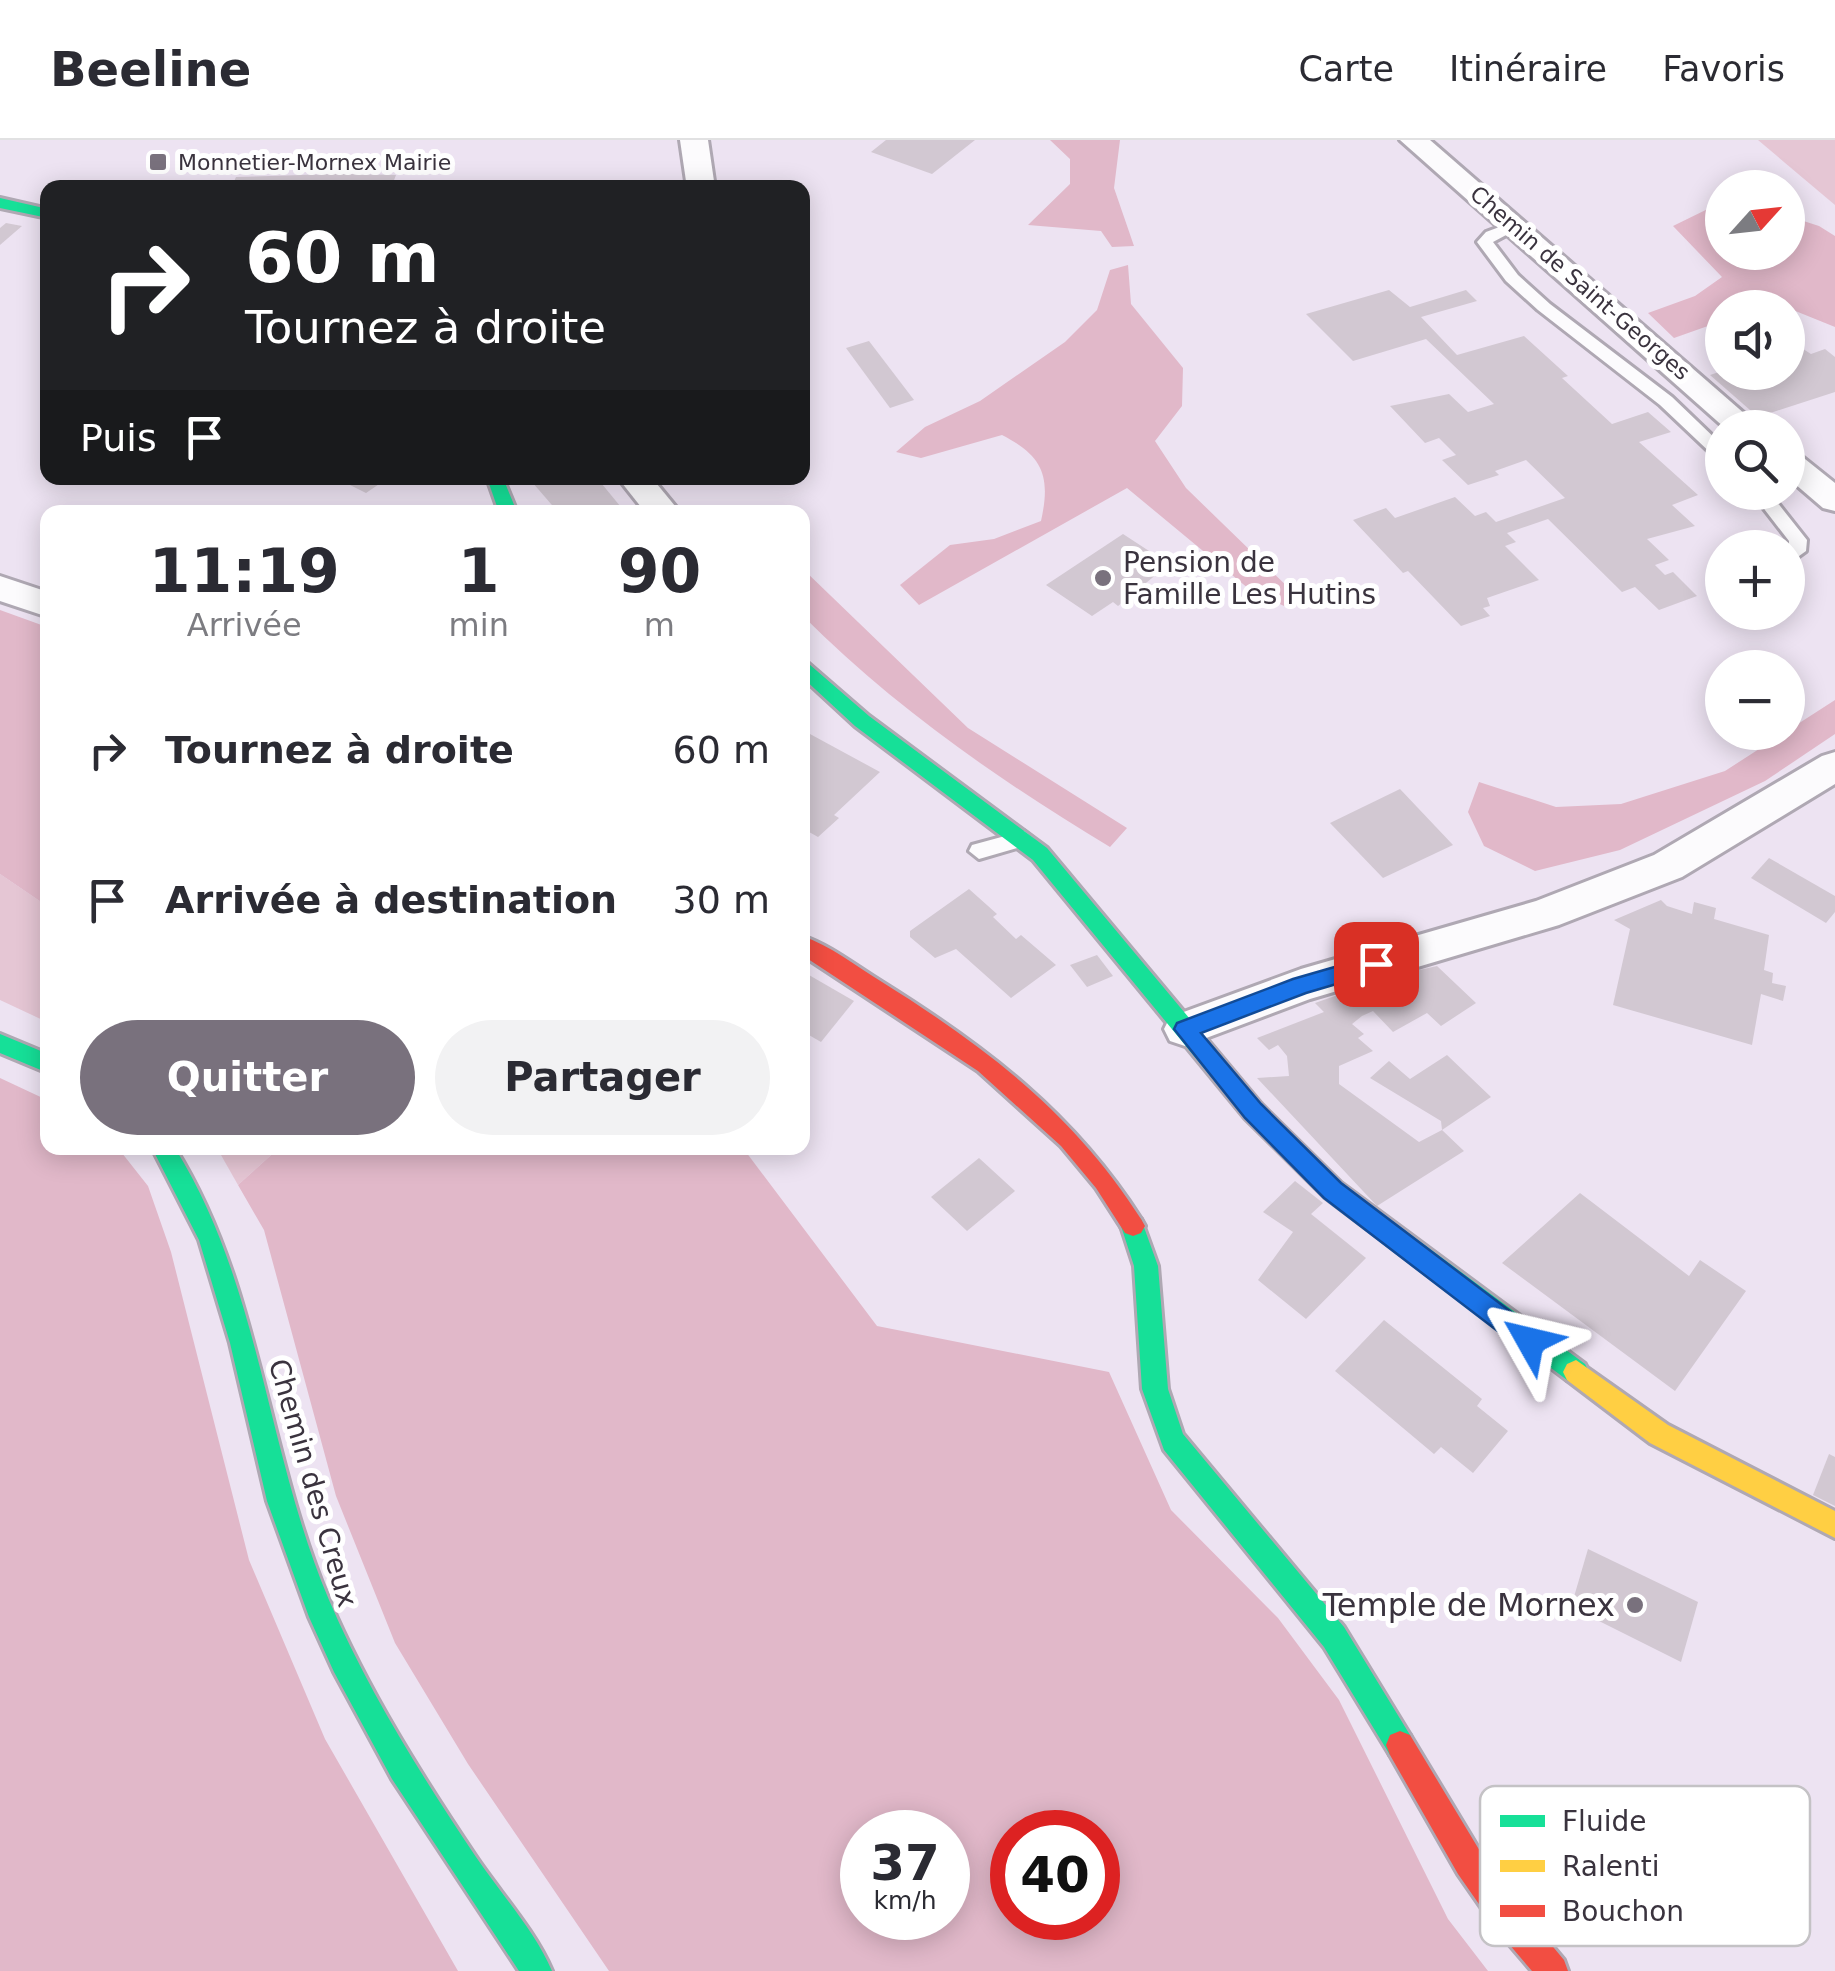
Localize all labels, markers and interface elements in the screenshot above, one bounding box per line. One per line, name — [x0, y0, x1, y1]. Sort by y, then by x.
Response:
text: Beeline — [50, 41, 251, 97]
text: Carte — [1298, 49, 1394, 89]
text: Itinéraire — [1449, 49, 1607, 89]
text: Favoris — [1662, 49, 1785, 89]
place label: Monnetier-Mornex Mairie — [178, 150, 451, 175]
marker: Monnetier-Mornex Mairie — [147, 151, 169, 173]
north arrow — [1705, 170, 1805, 270]
map controls — [1705, 170, 1805, 750]
street label: Chemin de Saint-Georges — [1465, 181, 1695, 385]
text: 60 m — [245, 217, 440, 299]
icon: right — [80, 220, 210, 350]
button: sound — [1705, 290, 1805, 390]
text: Tournez à droite — [245, 301, 606, 354]
icon: arrive — [177, 410, 232, 465]
button: search — [1705, 410, 1805, 510]
text: Puis — [80, 416, 157, 460]
button: + — [1705, 530, 1805, 630]
text: 11:19 — [149, 536, 340, 606]
text: 1 — [458, 536, 500, 606]
text: 90 — [618, 536, 701, 606]
place label: Pension de Famille Les Hutins — [1123, 546, 1376, 611]
marker: Pension de Famille Les Hutins — [1092, 567, 1114, 589]
text: Arrivée — [187, 606, 302, 644]
text: min — [449, 606, 509, 644]
text: m — [644, 606, 675, 644]
button: − — [1705, 650, 1805, 750]
icon: right — [80, 723, 135, 778]
text: Tournez à droite — [165, 728, 514, 772]
text: 60 m — [673, 728, 770, 772]
icon: arrive — [80, 873, 135, 928]
text: Arrivée à destination — [165, 878, 617, 922]
text: 30 m — [673, 878, 770, 922]
pin — [1334, 922, 1419, 1007]
icon: arrive — [1349, 937, 1404, 992]
button: Quitter — [80, 1020, 415, 1135]
button: Partager — [435, 1020, 770, 1135]
position arrow — [1478, 1289, 1582, 1393]
street label: Chemin des Creux — [262, 1355, 364, 1611]
place label: Temple de Mornex — [1322, 1586, 1615, 1624]
marker: Temple de Mornex — [1624, 1594, 1646, 1616]
legend — [1480, 1786, 1810, 1946]
text: Fluide — [1562, 1805, 1646, 1838]
speed limit sign: 40 — [990, 1810, 1120, 1940]
text: 37 — [870, 1834, 940, 1892]
text: Ralenti — [1562, 1850, 1660, 1883]
text: km/h — [873, 1886, 937, 1915]
text: Bouchon — [1562, 1895, 1684, 1928]

